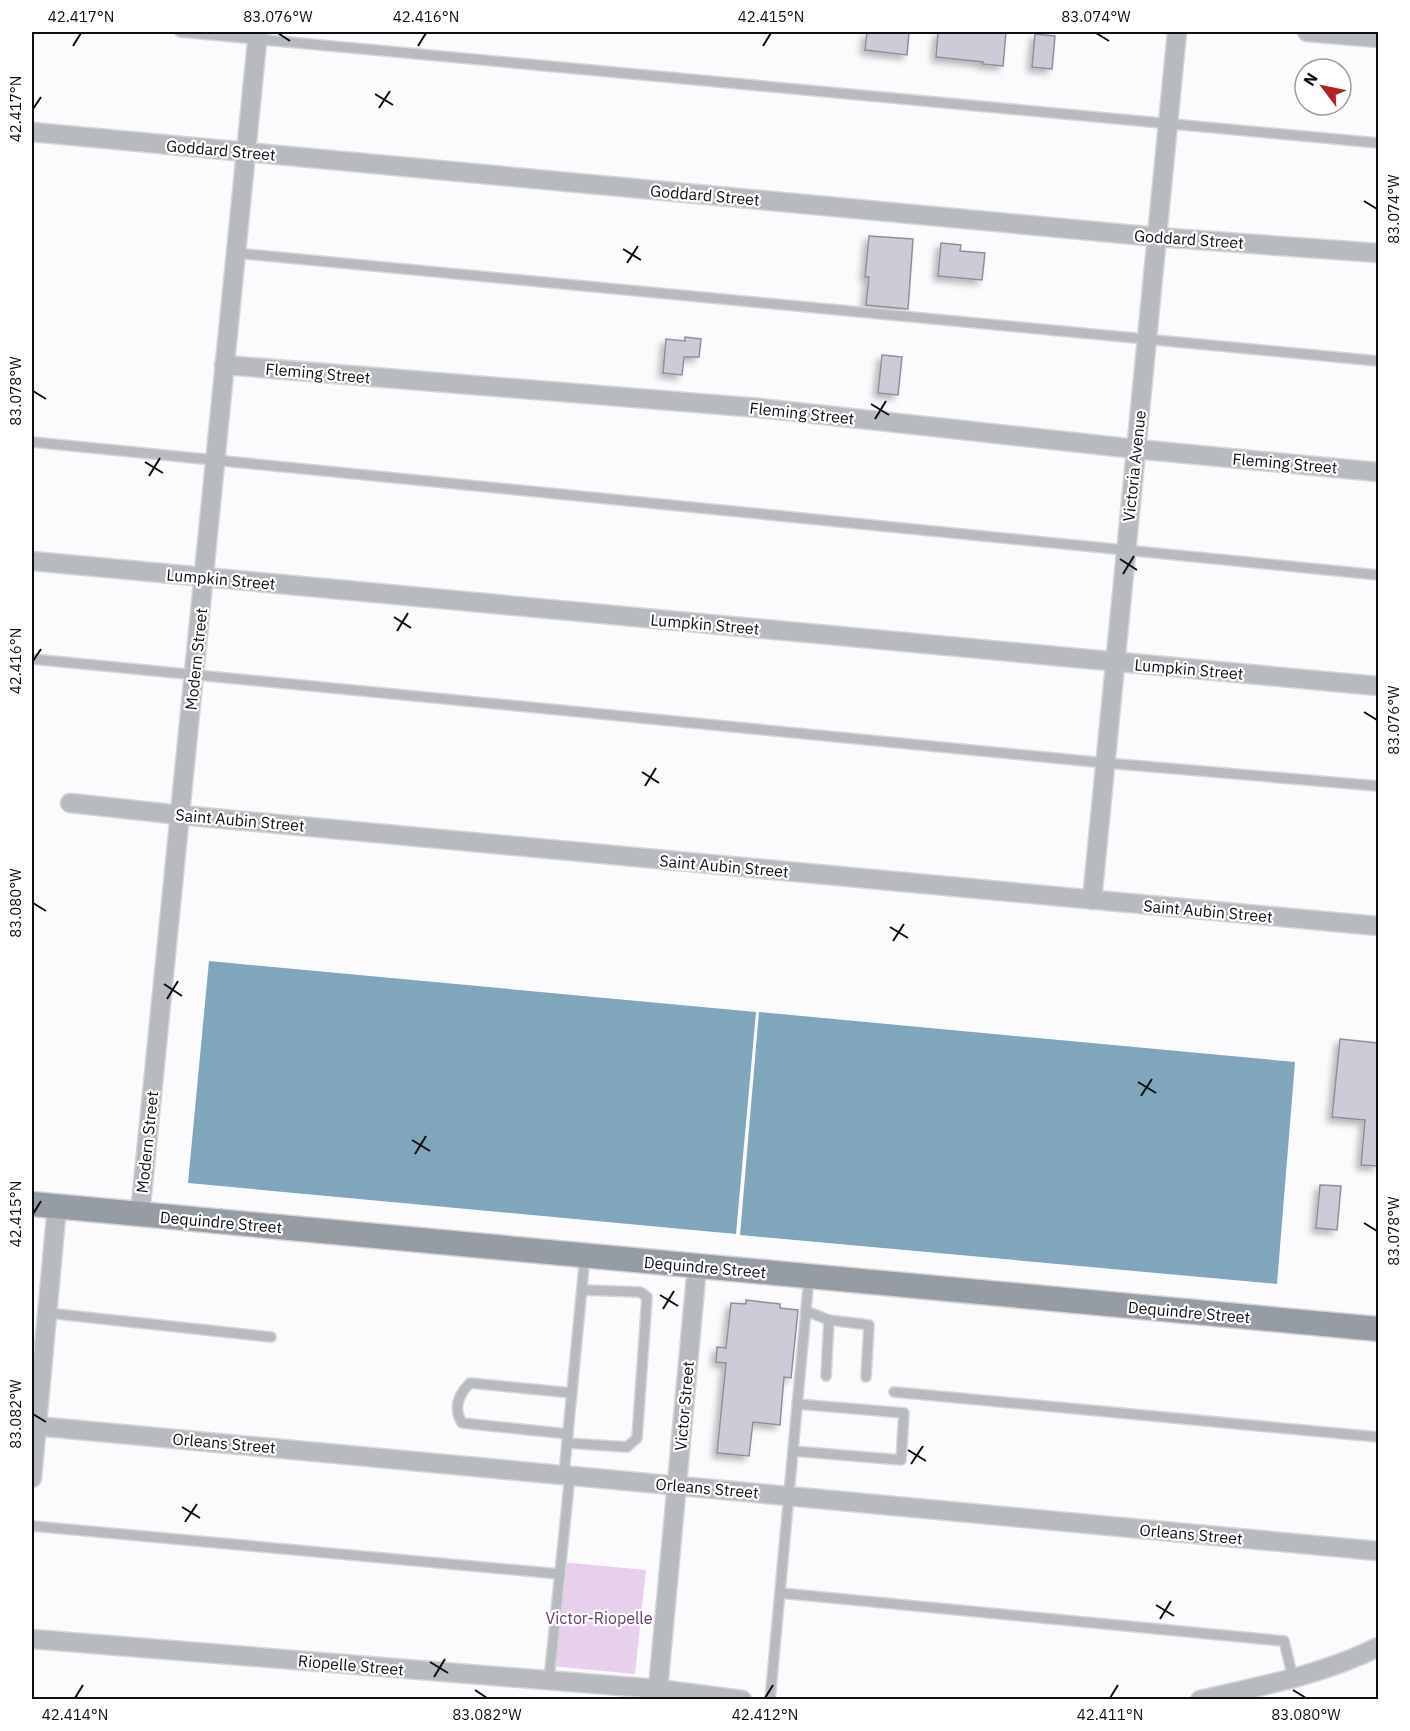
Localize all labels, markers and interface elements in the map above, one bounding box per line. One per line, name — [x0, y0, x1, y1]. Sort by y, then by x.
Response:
text: 42.417°N — [48, 7, 114, 26]
text: 83.076°W — [243, 7, 313, 26]
text: 42.416°N — [393, 7, 459, 26]
text: 42.415°N — [738, 7, 804, 26]
text: 83.074°W — [1061, 7, 1131, 26]
north arrow — [1293, 57, 1353, 117]
text: N — [1299, 69, 1322, 89]
text: 42.417°N — [6, 76, 25, 142]
street label: Goddard Street — [165, 135, 277, 165]
text: 83.074°W — [1384, 174, 1403, 244]
street label: Goddard Street — [649, 180, 761, 210]
street label: Goddard Street — [1133, 225, 1245, 253]
text: 83.078°W — [6, 356, 25, 426]
street label: Fleming Street — [265, 358, 371, 388]
street label: Fleming Street — [749, 398, 855, 428]
street label: Victoria Avenue — [1118, 409, 1150, 523]
street label: Fleming Street — [1232, 448, 1338, 478]
street label: Lumpkin Street — [166, 564, 276, 594]
street label: Modern Street — [181, 607, 211, 711]
street label: Lumpkin Street — [650, 609, 760, 639]
text: 42.416°N — [6, 628, 25, 694]
street label: Lumpkin Street — [1134, 654, 1244, 684]
text: 83.076°W — [1384, 685, 1403, 755]
street label: Saint Aubin Street — [175, 804, 305, 836]
street label: Saint Aubin Street — [659, 850, 789, 882]
text: 83.080°W — [6, 868, 25, 938]
street label: Saint Aubin Street — [1143, 895, 1273, 927]
street label: Modern Street — [132, 1090, 162, 1194]
text: 42.415°N — [6, 1181, 25, 1247]
text: 83.078°W — [1384, 1196, 1403, 1266]
street label: Dequindre Street — [159, 1207, 283, 1237]
street label: Dequindre Street — [643, 1252, 767, 1282]
street label: Dequindre Street — [1127, 1297, 1251, 1327]
street label: Victor Street — [670, 1360, 698, 1452]
text: 83.082°W — [6, 1379, 25, 1449]
street label: Orleans Street — [172, 1429, 276, 1457]
street label: Orleans Street — [655, 1474, 759, 1502]
street label: Orleans Street — [1139, 1520, 1243, 1548]
park label: Victor-Riopelle — [546, 1608, 653, 1628]
street label: Riopelle Street — [297, 1650, 405, 1680]
text: 42.414°N — [42, 1705, 108, 1724]
text: 83.082°W — [452, 1705, 522, 1724]
text: 42.412°N — [732, 1705, 798, 1724]
text: 42.411°N — [1077, 1705, 1143, 1724]
text: 83.080°W — [1271, 1705, 1341, 1724]

